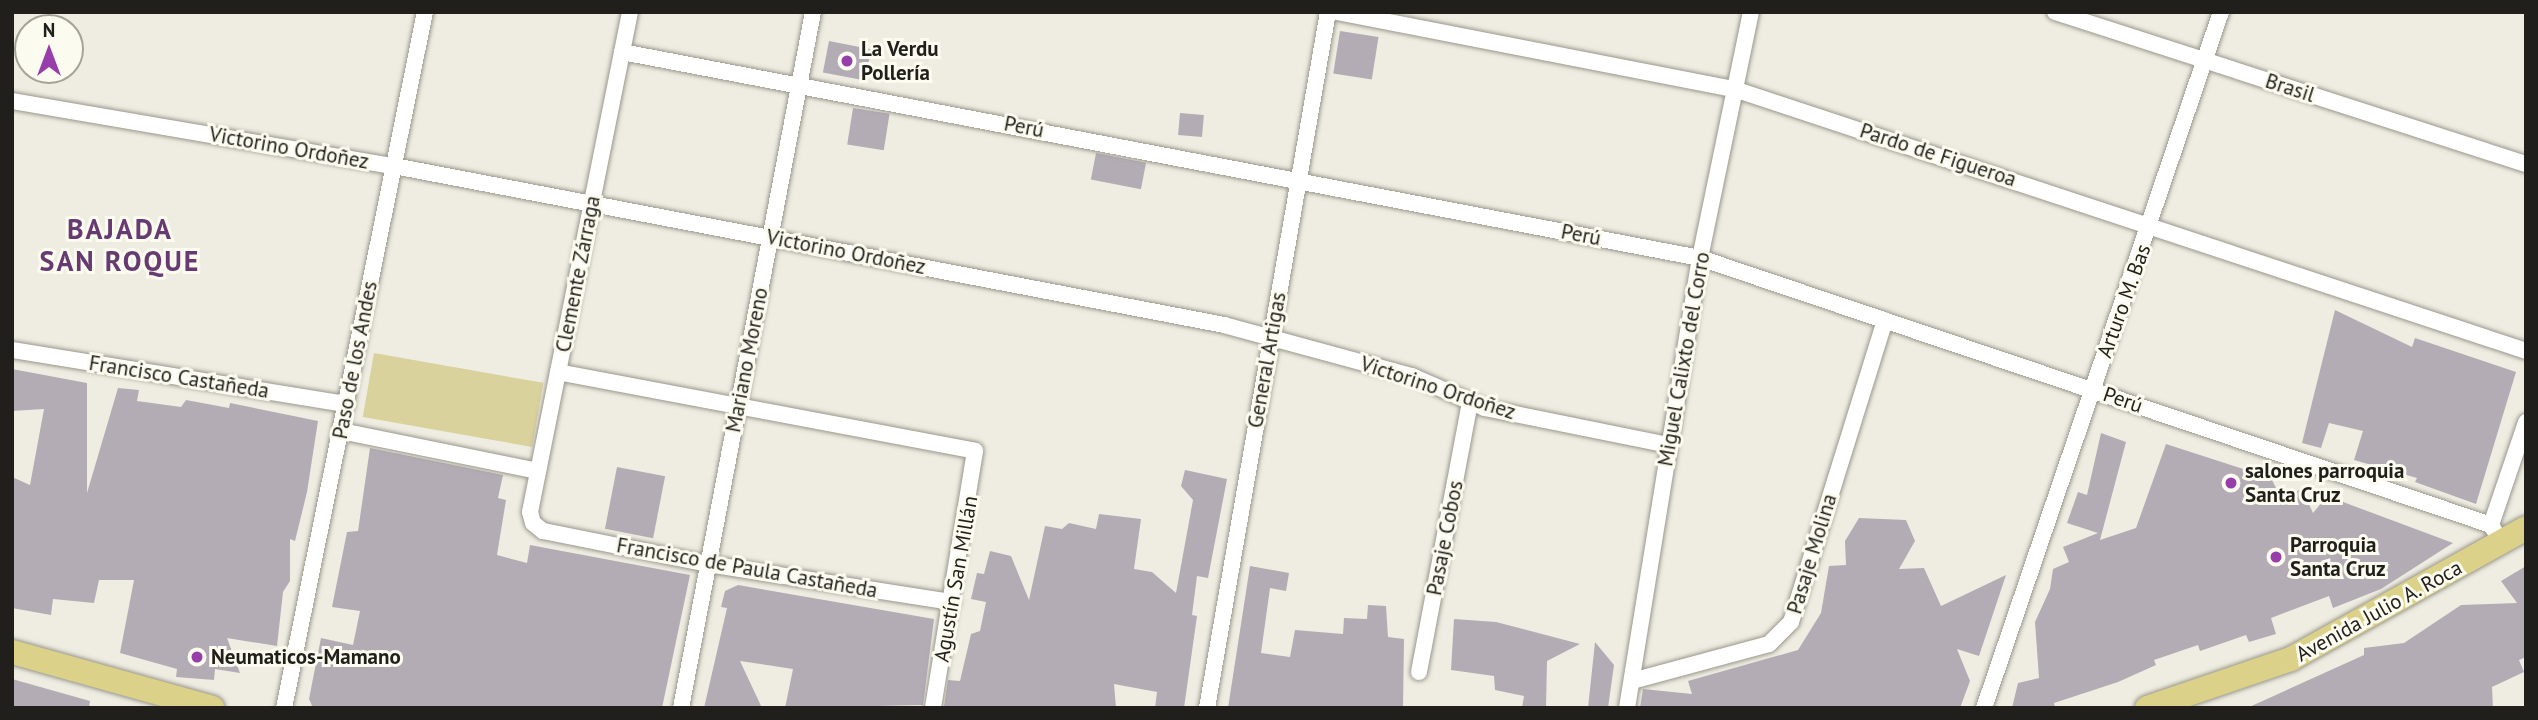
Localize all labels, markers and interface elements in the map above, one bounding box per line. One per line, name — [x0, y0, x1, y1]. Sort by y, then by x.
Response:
north arrow — [14, 14, 84, 84]
text: N — [43, 18, 55, 42]
place label: La Verdu Pollería — [861, 36, 939, 86]
marker: La Verdu Pollería — [839, 53, 855, 69]
street label: Brasil — [2262, 68, 2318, 108]
street label: Perú — [1002, 111, 1046, 143]
street label: Pardo de Figueroa — [1857, 118, 2019, 192]
street label: Victorino Ordoñez — [207, 122, 371, 174]
street label: Clemente Zárraga — [550, 193, 606, 355]
district label: BAJADA SAN ROQUE — [41, 212, 199, 278]
street label: Perú — [1559, 219, 1603, 251]
street label: Victorino Ordoñez — [764, 224, 928, 280]
street label: Arturo M. Bas — [2092, 240, 2156, 362]
street label: Miguel Calixto del Corro — [1653, 250, 1715, 468]
street label: Paso de los Andes — [327, 279, 383, 441]
street label: Mariano Moreno — [721, 285, 773, 435]
street label: General Artigas — [1243, 290, 1291, 430]
street label: Francisco Castañeda — [87, 350, 271, 404]
street label: Victorino Ordoñez — [1357, 351, 1519, 425]
street label: Perú — [2100, 382, 2146, 418]
place label: salones parroquia Santa Cruz — [2245, 458, 2404, 508]
marker: salones parroquia Santa Cruz — [2223, 475, 2239, 491]
street label: Pasaje Cobos — [1422, 478, 1468, 598]
street label: Pasaje Molina — [1782, 491, 1842, 617]
street label: Agustín San Millán — [929, 494, 983, 664]
place label: Parroquia Santa Cruz — [2290, 532, 2386, 582]
street label: Francisco de Paula Castañeda — [615, 533, 879, 603]
marker: Parroquia Santa Cruz — [2268, 549, 2284, 565]
street label: Avenida Julio A. Roca — [2291, 554, 2467, 668]
place label: Neumaticos-Mamano — [211, 644, 401, 670]
marker: Neumaticos-Mamano — [189, 649, 205, 665]

